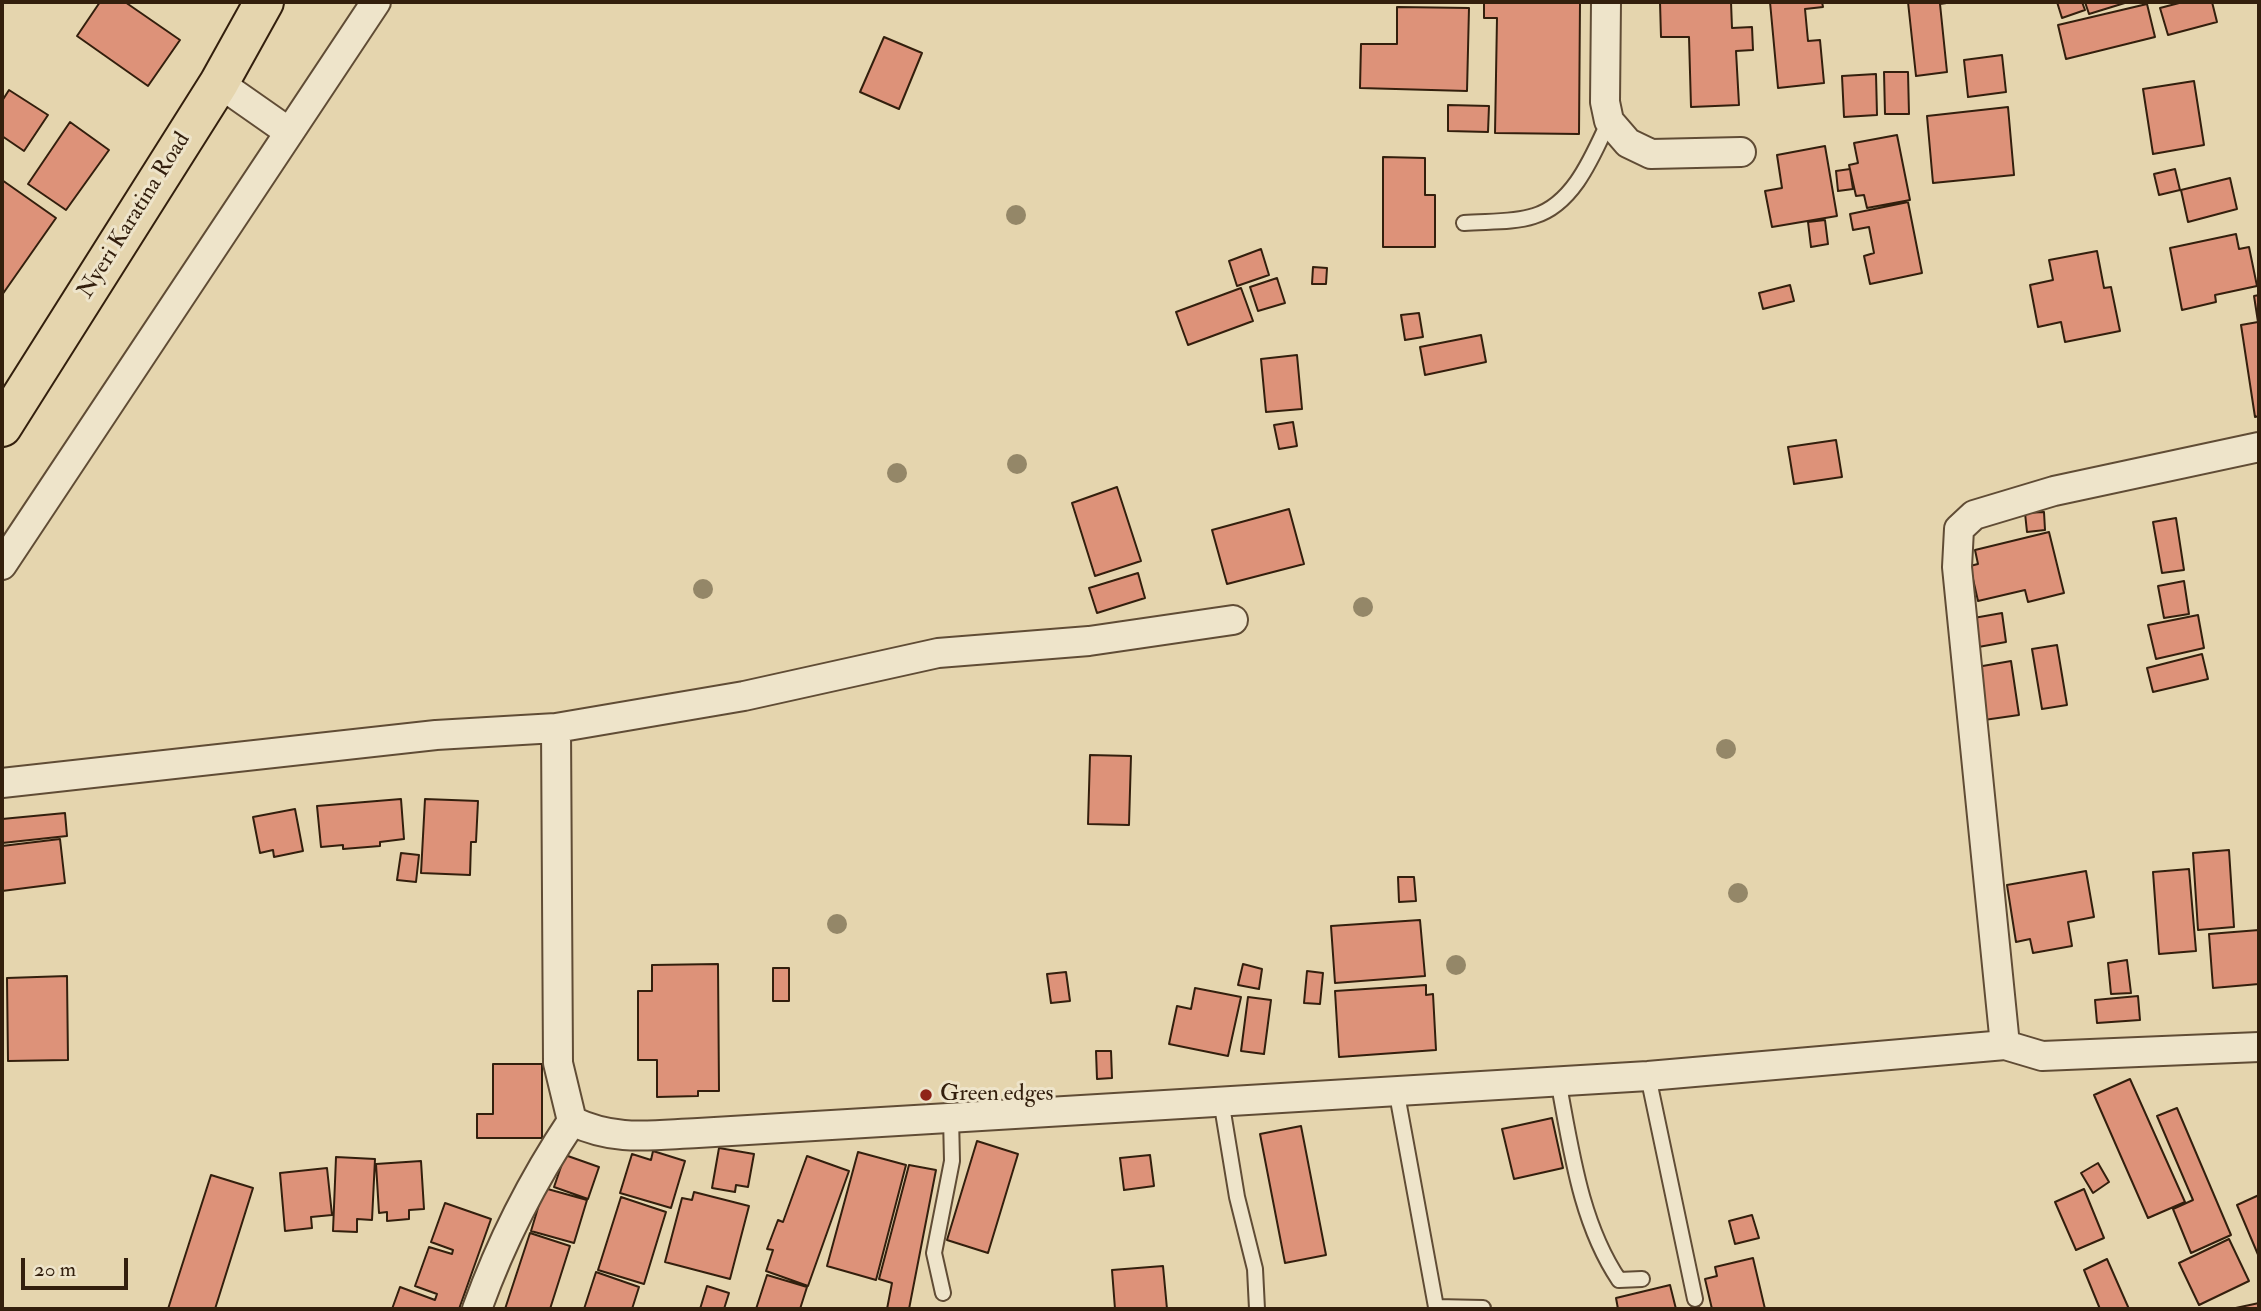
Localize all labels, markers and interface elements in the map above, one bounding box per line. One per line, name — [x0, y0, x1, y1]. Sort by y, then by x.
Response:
street label: Nyeri Karatina Road — [73, 128, 197, 304]
place label: Green edges — [940, 1081, 1054, 1109]
marker: Green edges — [918, 1087, 934, 1103]
scale bar — [24, 1244, 131, 1288]
text: 20 m — [34, 1256, 76, 1283]

